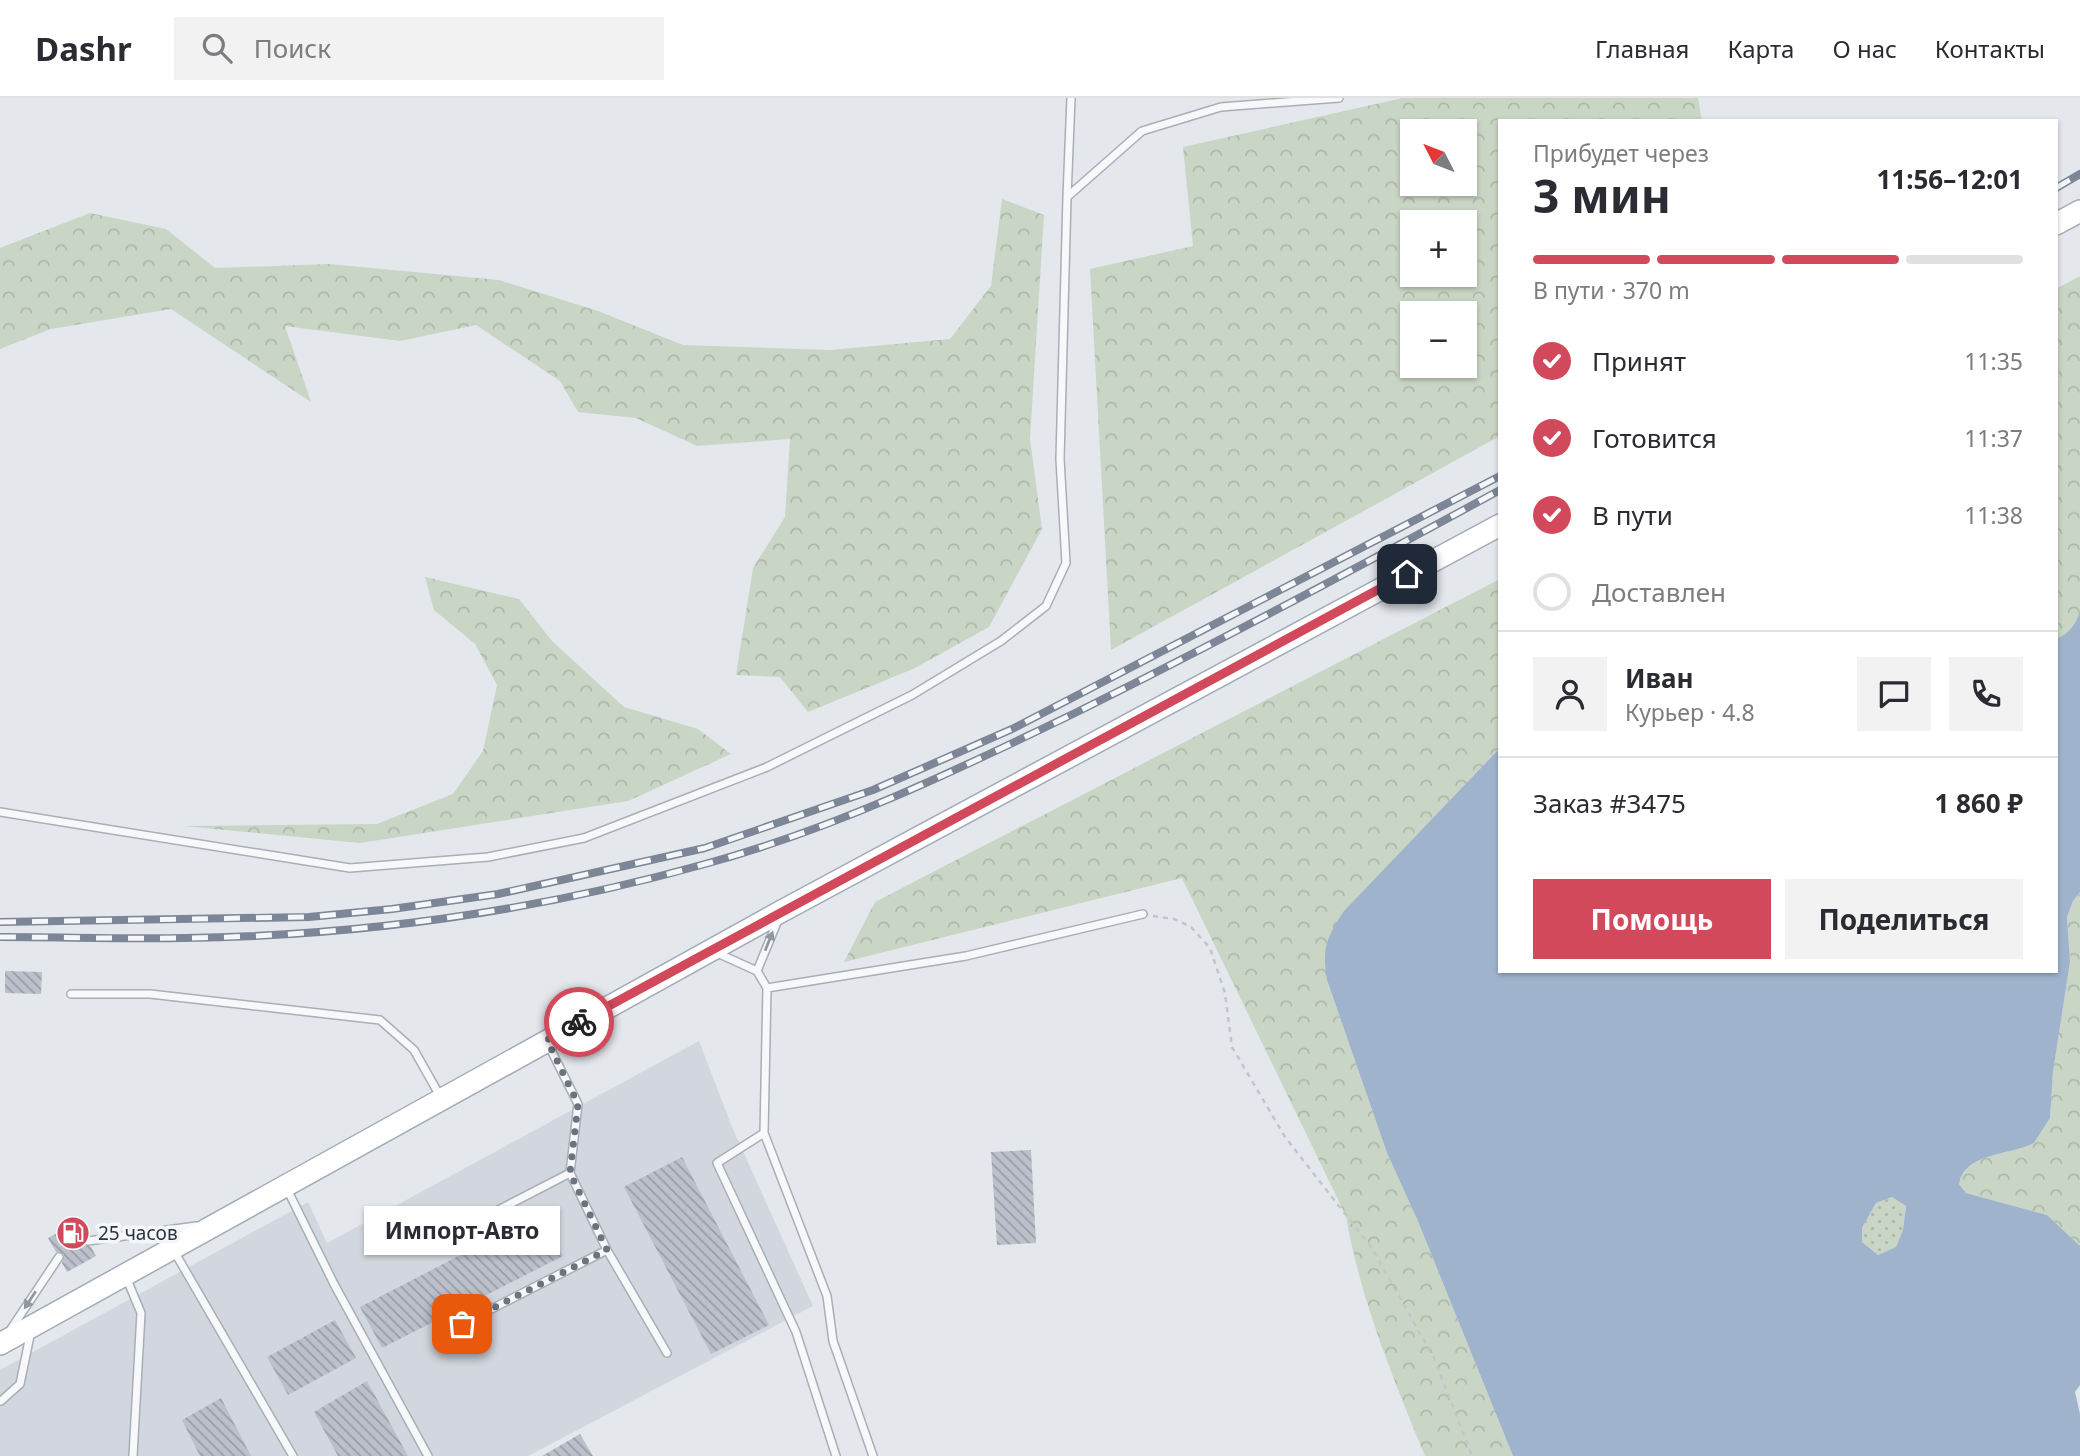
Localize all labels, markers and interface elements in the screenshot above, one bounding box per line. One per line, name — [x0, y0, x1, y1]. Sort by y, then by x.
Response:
search box — [174, 17, 664, 80]
text: Dashr — [35, 26, 132, 71]
icon: search — [198, 29, 236, 67]
text: Поиск — [254, 30, 331, 66]
text: Главная — [1595, 32, 1689, 65]
text: Карта — [1727, 32, 1794, 65]
text: О нас — [1832, 32, 1897, 65]
text: Контакты — [1935, 32, 2045, 65]
north arrow — [1400, 119, 1477, 196]
map controls — [1400, 119, 1477, 378]
text: Прибудет через — [1533, 137, 1709, 169]
text: 11:56–12:01 — [1876, 161, 2023, 197]
text: 3 мин — [1533, 164, 1671, 226]
button: + — [1400, 210, 1477, 287]
text: В пути · 370 m — [1533, 274, 1690, 306]
button: − — [1400, 301, 1477, 378]
icon: check — [1533, 342, 1571, 380]
text: Принят — [1592, 343, 1686, 379]
text: 11:35 — [1964, 345, 2023, 377]
icon: check — [1533, 419, 1571, 457]
text: Готовится — [1592, 420, 1717, 456]
text: 11:37 — [1964, 422, 2023, 454]
icon: check — [1533, 496, 1571, 534]
text: В пути — [1592, 497, 1673, 533]
text: 11:38 — [1964, 499, 2023, 531]
pin — [1377, 544, 1437, 604]
icon: home — [1388, 555, 1426, 593]
text: Доставлен — [1592, 574, 1726, 610]
button: person — [1533, 657, 1607, 731]
button: chat — [1857, 657, 1931, 731]
button: phone — [1949, 657, 2023, 731]
text: Иван — [1625, 660, 1694, 696]
text: Курьер · 4.8 — [1625, 696, 1755, 728]
text: Заказ #3475 — [1533, 785, 1686, 821]
text: 1 860 ₽ — [1934, 785, 2023, 821]
button: Помощь — [1533, 879, 1771, 959]
button: Поделиться — [1785, 879, 2023, 959]
one-way arrow — [764, 931, 775, 952]
courier — [544, 987, 614, 1057]
icon: bike — [560, 1003, 598, 1041]
callout: Импорт-Авто — [364, 1205, 560, 1254]
fuel station icon: 25 часов — [54, 1214, 92, 1252]
text: Импорт-Авто — [385, 1214, 539, 1246]
place label: 25 часов — [98, 1220, 178, 1246]
one-way arrow — [24, 1290, 37, 1310]
pin — [432, 1294, 492, 1354]
icon: bag — [443, 1305, 481, 1343]

